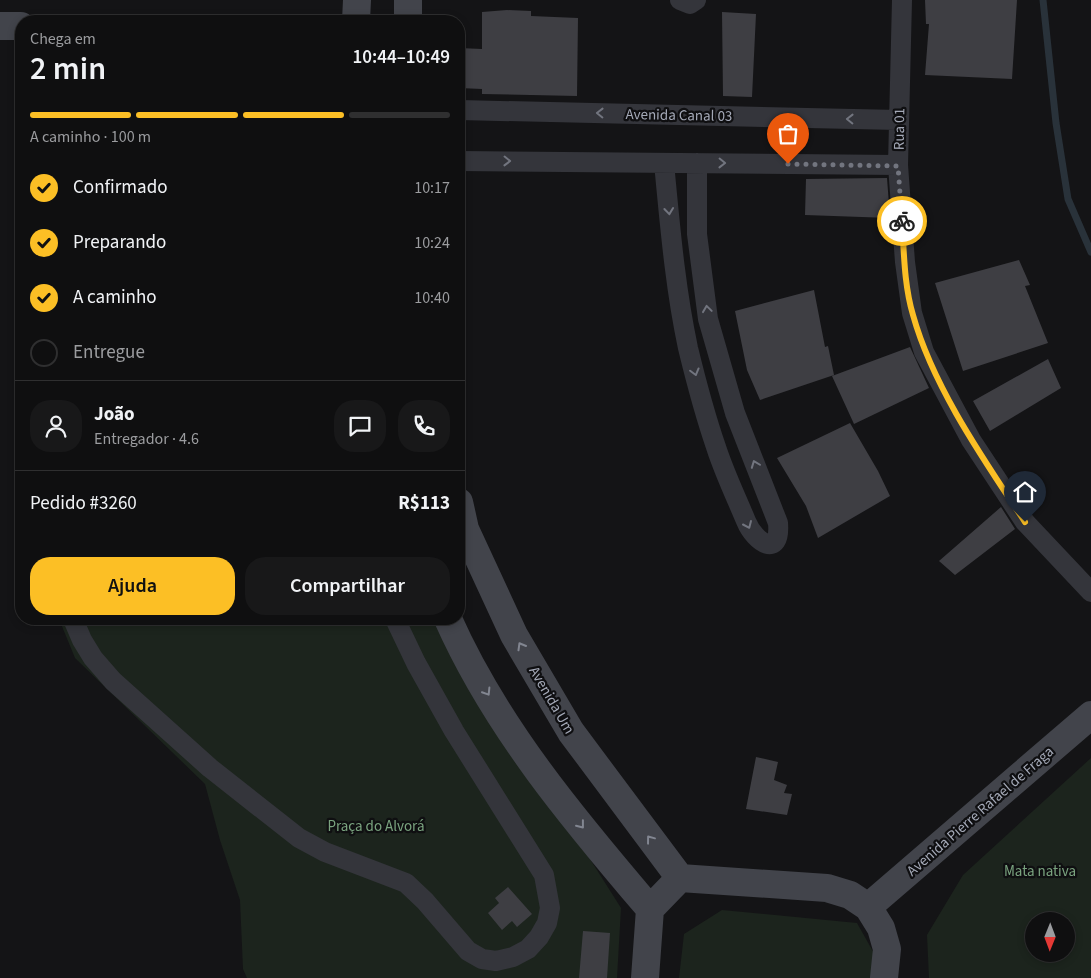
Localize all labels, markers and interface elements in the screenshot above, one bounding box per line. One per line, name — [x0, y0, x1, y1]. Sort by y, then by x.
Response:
text: Chega em — [30, 28, 96, 50]
text: 10:44–10:49 — [352, 44, 450, 71]
text: 2 min — [30, 46, 106, 92]
street label: Avenida Canal 03 — [625, 104, 733, 127]
one-way arrow — [596, 108, 604, 118]
street label: Rua 01 — [889, 108, 910, 150]
pin — [767, 113, 809, 164]
one-way arrow — [846, 113, 854, 124]
icon: bag — [774, 120, 802, 148]
text: A caminho · 100 m — [30, 126, 151, 148]
one-way arrow — [504, 156, 512, 167]
one-way arrow — [719, 158, 727, 168]
icon: check — [30, 174, 58, 202]
text: Confirmado — [73, 174, 168, 201]
text: 10:17 — [414, 177, 450, 199]
courier — [877, 196, 927, 246]
icon: bike — [888, 207, 916, 235]
one-way arrow — [663, 208, 674, 216]
icon: check — [30, 229, 58, 257]
text: Preparando — [73, 229, 166, 256]
text: 10:24 — [414, 232, 450, 254]
icon: check — [30, 284, 58, 312]
text: A caminho — [73, 284, 157, 311]
text: 10:40 — [414, 287, 450, 309]
one-way arrow — [702, 305, 713, 313]
text: Entregue — [73, 339, 145, 366]
one-way arrow — [689, 367, 699, 375]
button: person — [30, 400, 82, 452]
button: chat — [334, 400, 386, 452]
button: phone — [398, 400, 450, 452]
text: João — [94, 401, 135, 428]
text: Entregador · 4.6 — [94, 428, 199, 450]
one-way arrow — [751, 460, 761, 469]
pin — [1004, 471, 1046, 522]
icon: home — [1011, 478, 1039, 506]
text: Pedido #3260 — [30, 490, 137, 517]
text: R$113 — [398, 490, 450, 517]
one-way arrow — [741, 520, 752, 529]
button: Ajuda — [30, 557, 235, 615]
button: Compartilhar — [245, 557, 450, 615]
one-way arrow — [517, 643, 527, 652]
street label: Avenida Um — [524, 662, 579, 738]
one-way arrow — [481, 687, 491, 696]
street label: Avenida Pierre Rafael de Fraga — [902, 742, 1058, 881]
park label: Praça do Alvorá — [327, 816, 425, 837]
one-way arrow — [575, 819, 583, 828]
one-way arrow — [648, 836, 656, 845]
park label: Mata nativa — [1004, 861, 1076, 882]
north arrow — [1025, 912, 1075, 962]
map controls — [1025, 912, 1075, 962]

